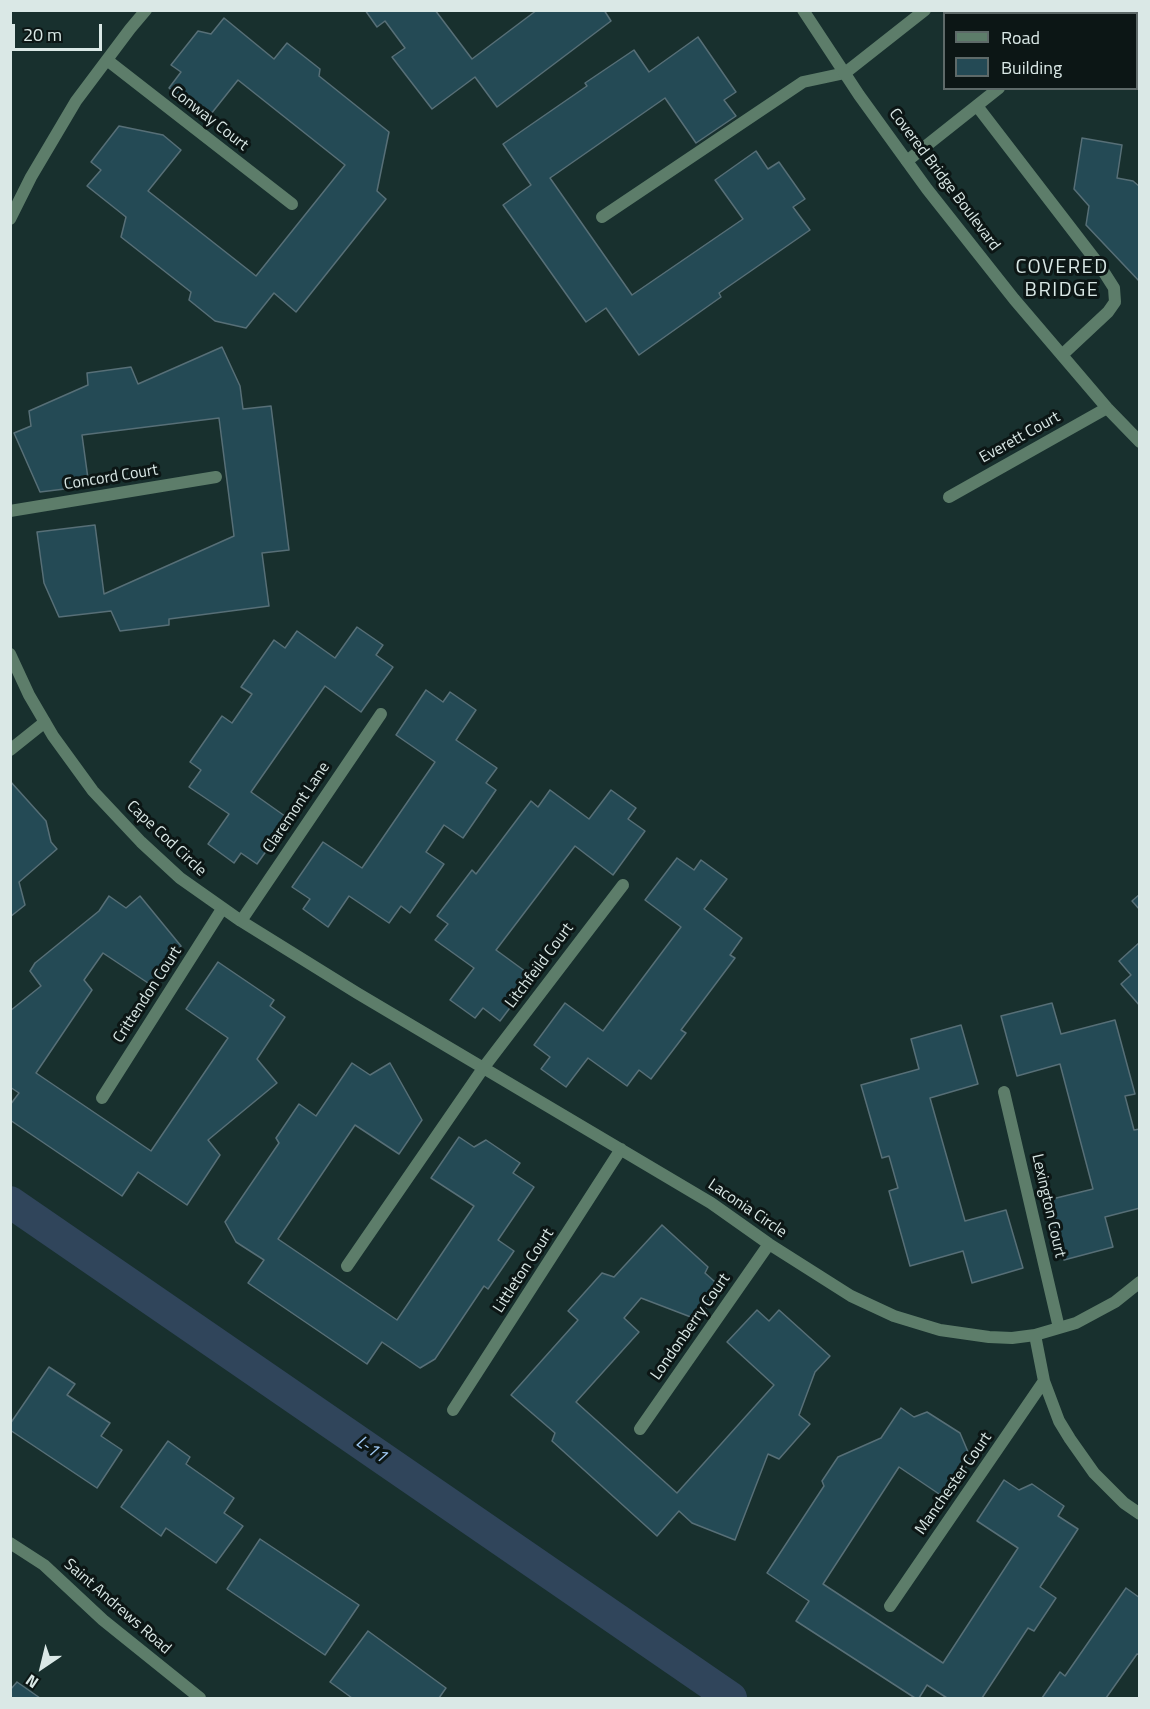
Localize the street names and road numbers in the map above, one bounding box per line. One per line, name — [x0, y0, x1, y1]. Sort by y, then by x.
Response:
street label: Conway Court — [166, 83, 252, 155]
street label: Covered Bridge Boulevard — [884, 105, 1004, 255]
street label: Everett Court — [976, 408, 1064, 468]
street label: Concord Court — [63, 461, 159, 495]
street label: Claremont Lane — [259, 759, 335, 857]
street label: Cape Cod Circle — [122, 797, 210, 881]
street label: Litchfeild Court — [502, 920, 578, 1012]
street label: Crittendon Court — [110, 943, 186, 1047]
street label: Lexington Court — [1027, 1152, 1069, 1260]
street label: Laconia Circle — [704, 1176, 790, 1242]
street label: Littleton Court — [490, 1225, 558, 1317]
street label: Londonberry Court — [647, 1270, 735, 1384]
street label: Manchester Court — [912, 1429, 996, 1539]
street label: Saint Andrews Road — [60, 1555, 174, 1659]

